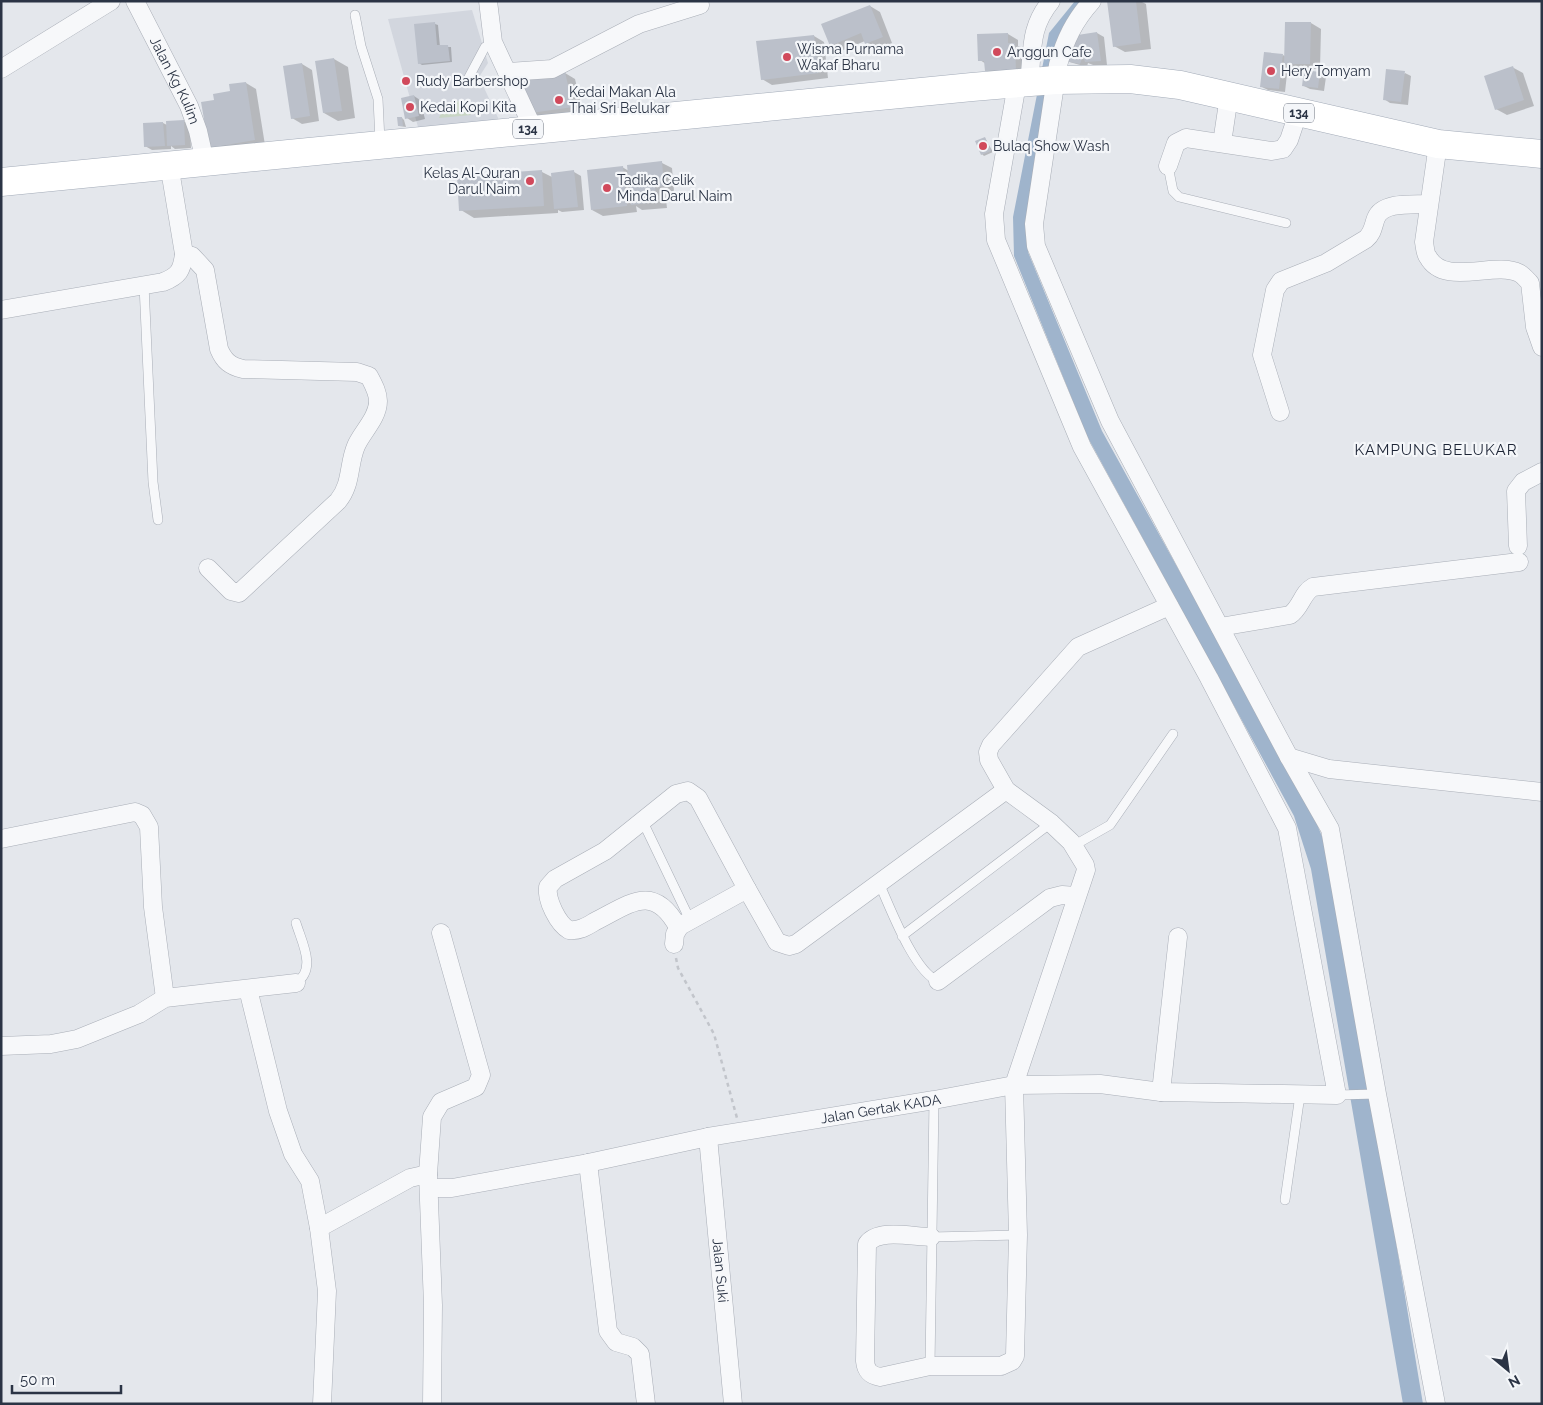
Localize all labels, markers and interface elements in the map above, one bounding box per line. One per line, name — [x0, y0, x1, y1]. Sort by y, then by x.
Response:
street label: Jalan Kg Kulim — [147, 34, 203, 126]
place label: Wisma Purnama Wakaf Bharu — [797, 41, 904, 73]
place label: Anggun Cafe — [1007, 44, 1092, 60]
marker: Anggun Cafe — [991, 46, 1003, 58]
marker: Wisma Purnama Wakaf Bharu — [781, 51, 793, 63]
place label: Hery Tomyam — [1281, 63, 1371, 79]
marker: Hery Tomyam — [1265, 65, 1277, 77]
place label: Rudy Barbershop — [416, 73, 529, 89]
marker: Rudy Barbershop — [400, 75, 412, 87]
place label: Kedai Makan Ala Thai Sri Belukar — [569, 84, 676, 116]
marker: Kedai Makan Ala Thai Sri Belukar — [553, 94, 565, 106]
place label: Kedai Kopi Kita — [420, 99, 516, 115]
marker: Kedai Kopi Kita — [404, 101, 416, 113]
road number: 134 — [1284, 104, 1314, 122]
road number: 134 — [513, 120, 543, 138]
place label: Bulaq Show Wash — [993, 138, 1110, 154]
marker: Bulaq Show Wash — [977, 140, 989, 152]
place label: Kelas Al-Quran Darul Naim — [423, 165, 520, 197]
place label: Tadika Celik Minda Darul Naim — [617, 172, 732, 204]
marker: Kelas Al-Quran Darul Naim — [524, 175, 536, 187]
marker: Tadika Celik Minda Darul Naim — [601, 182, 613, 194]
district label: KAMPUNG BELUKAR — [1354, 441, 1518, 459]
street label: Jalan Gertak KADA — [819, 1091, 943, 1126]
street label: Jalan Suki — [710, 1237, 731, 1303]
north arrow — [1483, 1345, 1533, 1395]
scale bar — [12, 1362, 121, 1394]
text: 50 m — [20, 1371, 55, 1389]
text: N — [1506, 1372, 1523, 1391]

